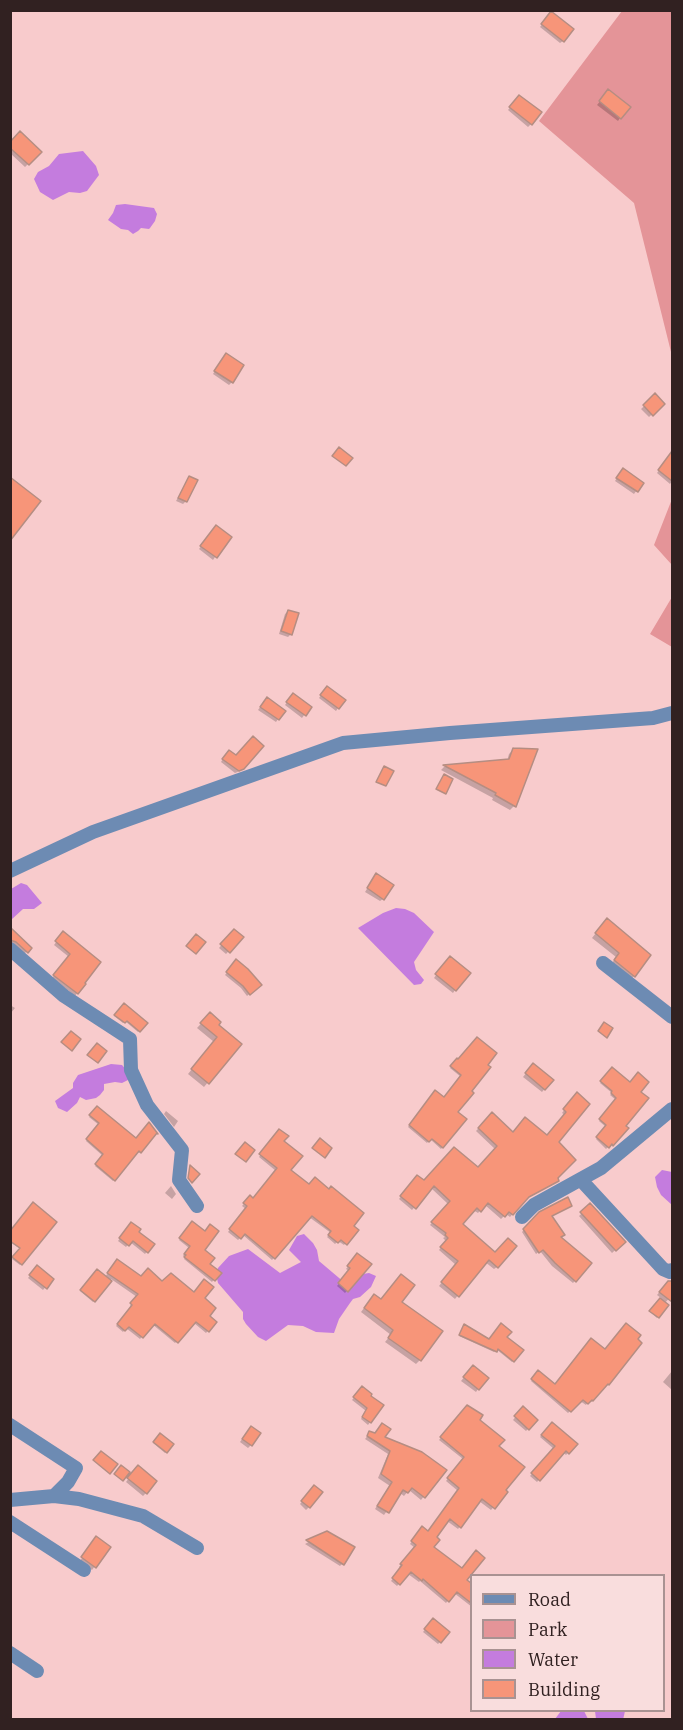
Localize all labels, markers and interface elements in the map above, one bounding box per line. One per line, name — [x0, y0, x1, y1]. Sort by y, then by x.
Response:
legend — [470, 1574, 665, 1712]
text: Road — [528, 1588, 571, 1611]
text: Park — [528, 1618, 567, 1641]
text: Water — [528, 1648, 578, 1671]
text: Building — [528, 1678, 600, 1701]

